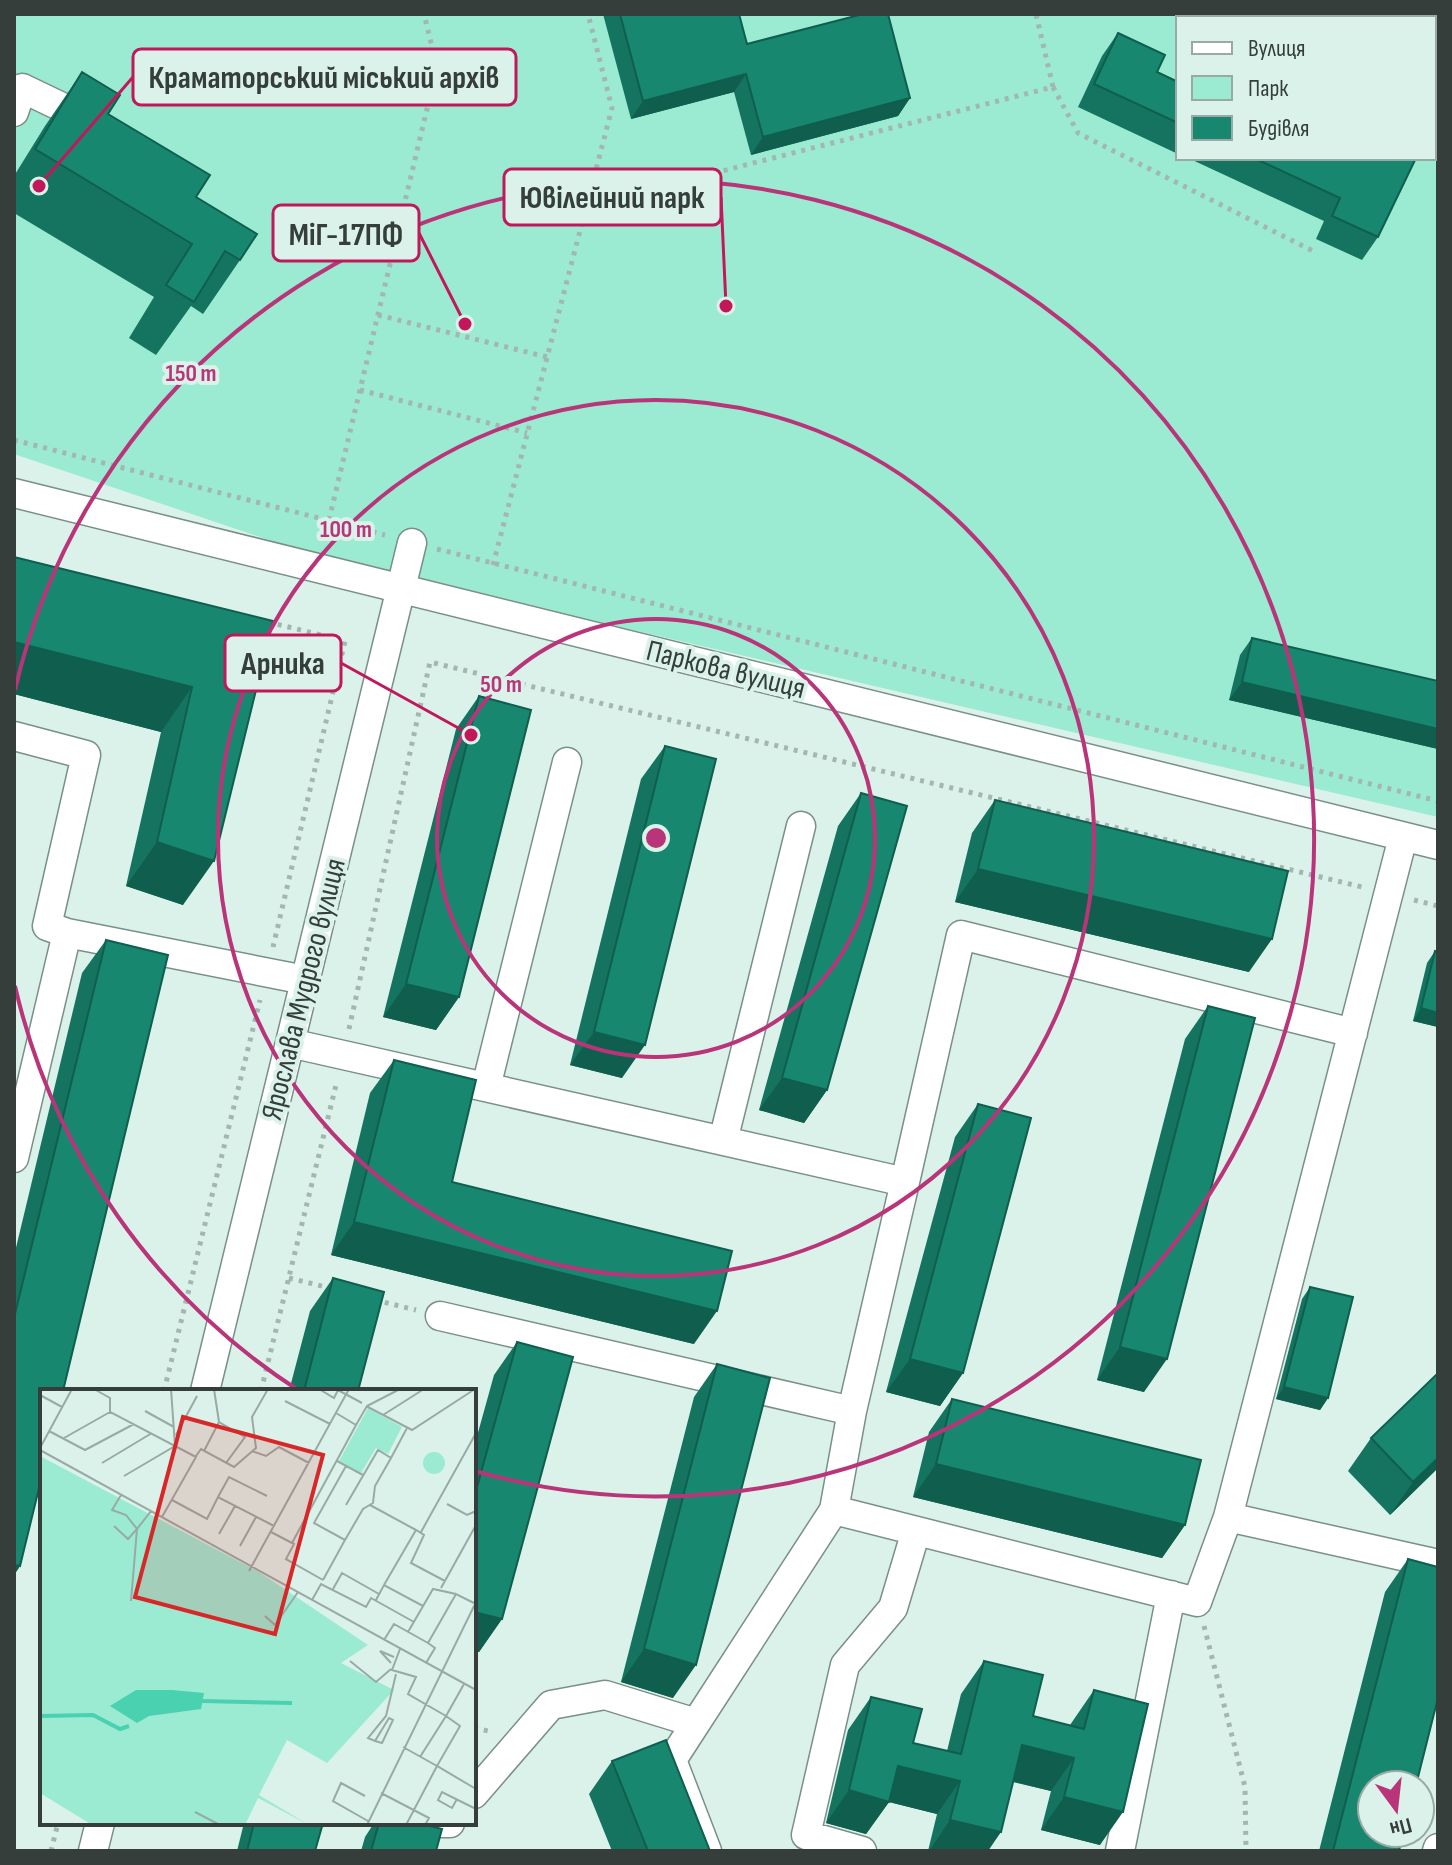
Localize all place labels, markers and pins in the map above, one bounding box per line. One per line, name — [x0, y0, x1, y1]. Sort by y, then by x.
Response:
callout: Краматорський міський архів — [133, 49, 516, 105]
callout: Ювілейний парк — [504, 169, 721, 225]
callout: МіГ-17ПФ — [273, 205, 419, 261]
callout: Арника — [225, 635, 341, 691]
centre of rings — [642, 824, 670, 852]

